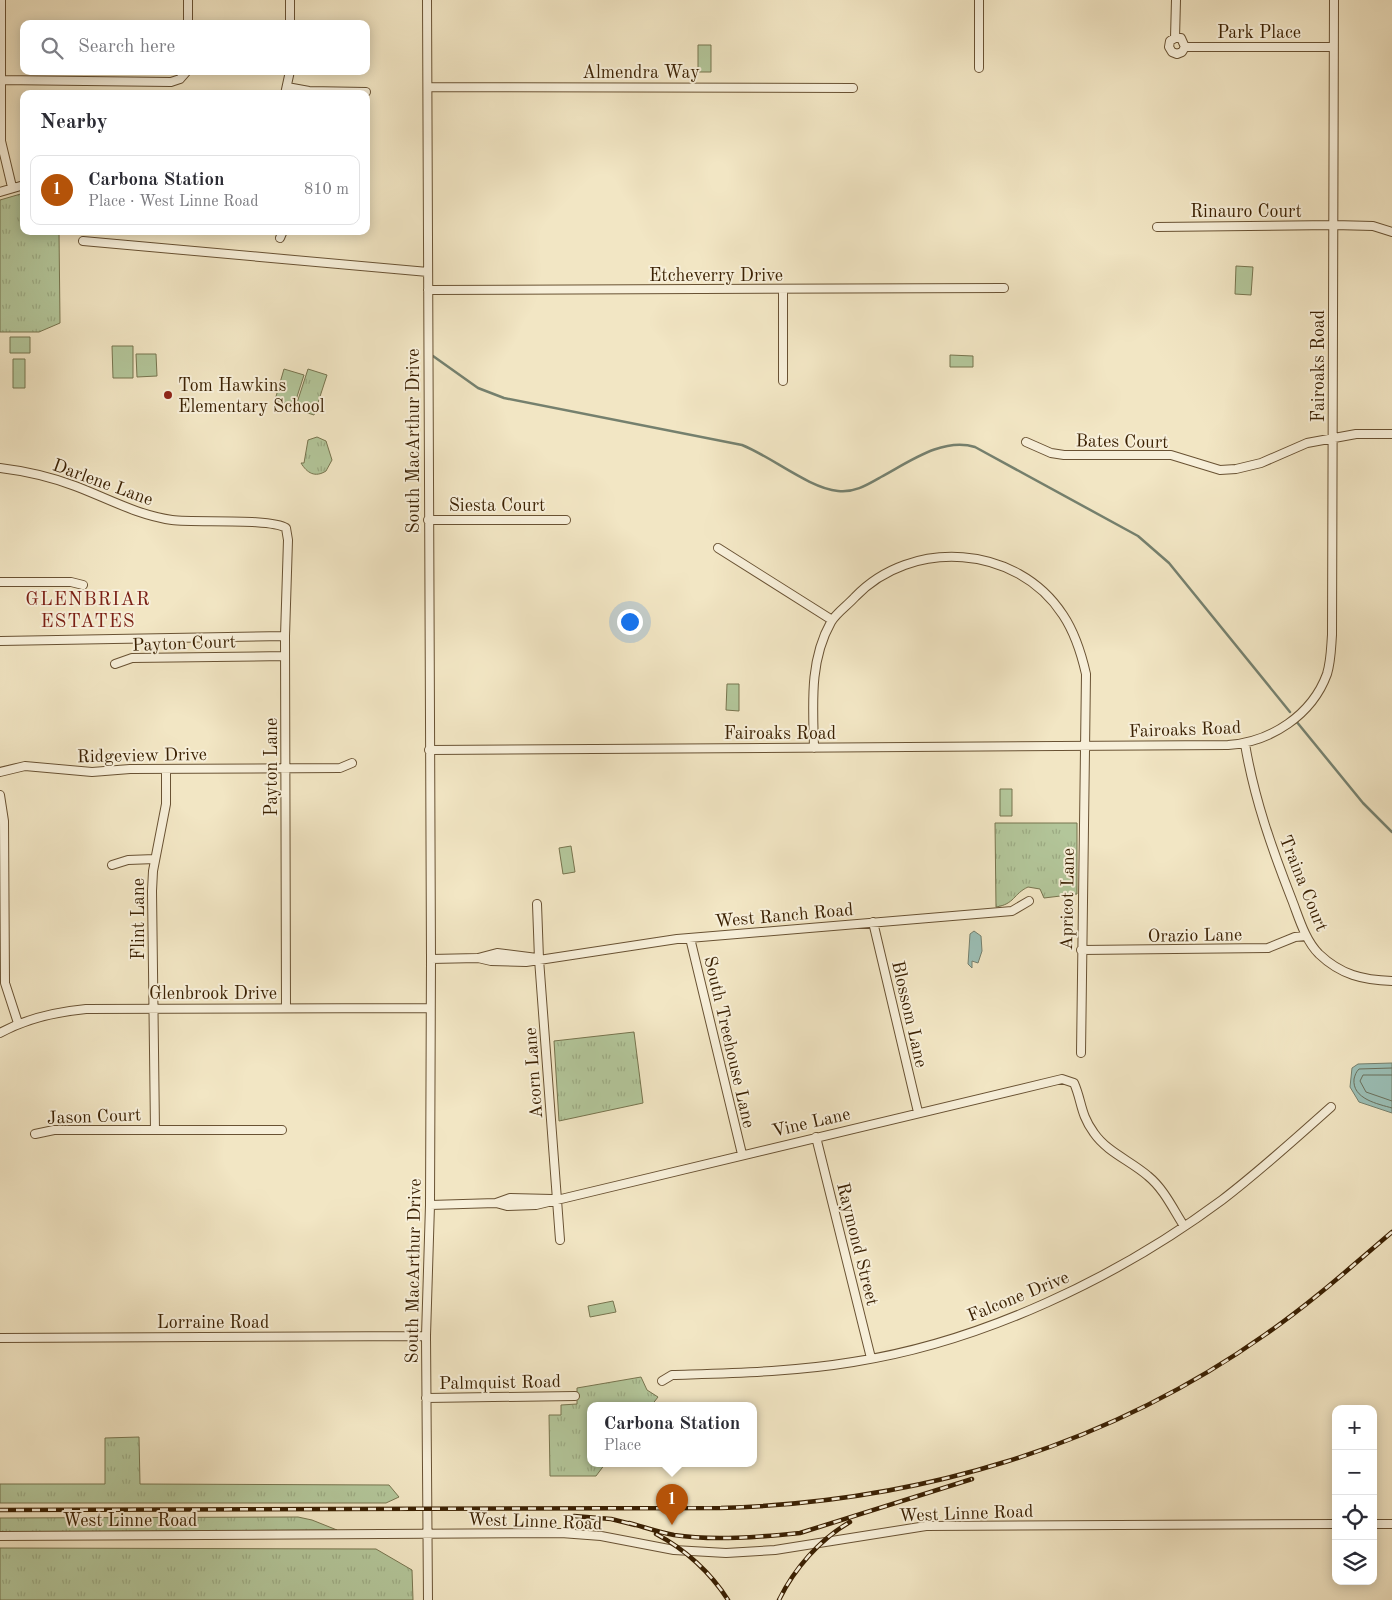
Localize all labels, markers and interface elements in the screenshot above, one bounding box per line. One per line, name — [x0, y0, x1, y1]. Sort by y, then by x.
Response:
search box — [20, 20, 370, 75]
street label: Park Place — [1217, 24, 1301, 42]
icon: search — [38, 34, 66, 62]
text: Search here — [78, 38, 175, 57]
street label: Almendra Way — [582, 64, 700, 82]
text: Nearby — [40, 112, 108, 133]
text: Carbona Station — [88, 171, 225, 190]
text: 1 — [52, 182, 62, 198]
text: 810 m — [304, 182, 349, 198]
text: Place · West Linne Road — [88, 194, 259, 210]
street label: Rinauro Court — [1190, 203, 1302, 221]
street label: Etcheverry Drive — [649, 267, 783, 285]
street label: Fairoaks Road — [1310, 310, 1328, 422]
street label: South MacArthur Drive — [405, 348, 423, 534]
place label: Tom Hawkins Elementary School — [178, 377, 325, 416]
marker: Tom Hawkins Elementary School — [162, 389, 174, 401]
street label: Bates Court — [1075, 432, 1169, 452]
street label: Darlene Lane — [50, 456, 155, 509]
street label: Siesta Court — [449, 497, 545, 515]
district label: GLENBRIAR ESTATES — [25, 591, 151, 632]
your location — [617, 609, 643, 635]
street label: Payton Court — [132, 633, 236, 655]
street label: Payton Lane — [263, 718, 281, 816]
street label: Fairoaks Road — [1129, 719, 1241, 741]
street label: Fairoaks Road — [724, 725, 836, 743]
street label: Ridgeview Drive — [77, 746, 207, 766]
street label: Traina Court — [1276, 833, 1331, 934]
street label: Apricot Lane — [1058, 848, 1078, 950]
street label: Flint Lane — [130, 878, 148, 960]
street label: West Ranch Road — [714, 901, 854, 931]
street label: Orazio Lane — [1148, 926, 1242, 946]
street label: South Treehouse Lane — [700, 954, 758, 1130]
street label: Blossom Lane — [888, 959, 930, 1069]
street label: Glenbrook Drive — [149, 985, 277, 1003]
street label: Acorn Lane — [522, 1027, 546, 1119]
street label: Vine Lane — [770, 1105, 852, 1141]
street label: Jason Court — [47, 1106, 142, 1128]
street label: South MacArthur Drive — [403, 1178, 425, 1364]
street label: Raymond Street — [833, 1181, 881, 1308]
street label: Falcone Drive — [965, 1268, 1072, 1325]
street label: Lorraine Road — [157, 1314, 269, 1332]
street label: Palmquist Road — [439, 1373, 561, 1393]
popup — [587, 1402, 757, 1467]
map controls — [1332, 1405, 1377, 1585]
button: + — [1332, 1405, 1377, 1450]
text: Carbona Station — [604, 1415, 740, 1434]
text: Place — [604, 1438, 641, 1454]
button: − — [1332, 1450, 1377, 1495]
pin: 1 — [656, 1484, 688, 1525]
button: locate — [1332, 1495, 1377, 1540]
street label: West Linne Road — [898, 1503, 1034, 1525]
street label: West Linne Road — [467, 1511, 603, 1533]
street label: West Linne Road — [63, 1512, 197, 1530]
button: layers — [1332, 1540, 1377, 1585]

